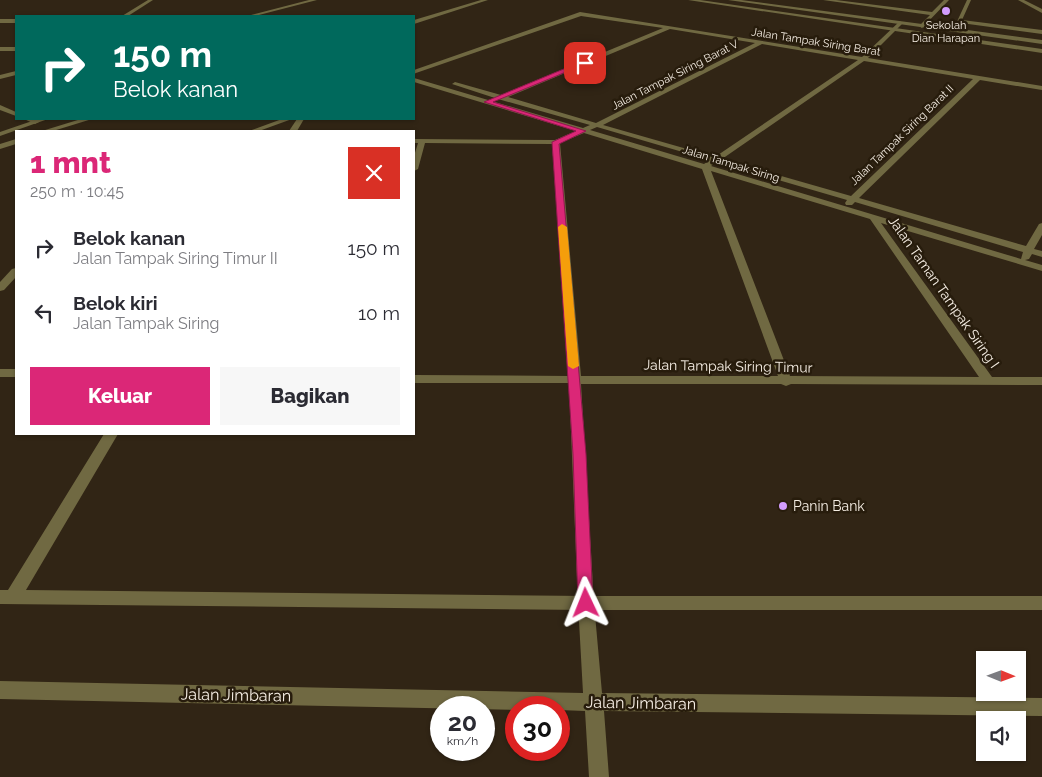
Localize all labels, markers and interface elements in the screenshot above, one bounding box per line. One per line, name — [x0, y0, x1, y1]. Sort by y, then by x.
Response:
marker: Sekolah Dian Harapan — [940, 5, 952, 17]
place label: Sekolah Dian Harapan — [912, 19, 980, 45]
street label: Jalan Tampak Siring Barat — [751, 25, 882, 59]
text: 150 m — [113, 34, 212, 75]
icon: right — [30, 35, 95, 100]
street label: Jalan Tampak Siring Barat V — [610, 37, 741, 113]
pin — [564, 42, 606, 84]
icon: arrive — [571, 49, 599, 77]
text: Belok kanan — [113, 76, 238, 102]
street label: Jalan Tampak Siring Barat II — [848, 82, 956, 188]
street label: Jalan Tampak Siring — [681, 143, 781, 185]
text: 1 mnt — [30, 145, 111, 180]
button: close — [348, 147, 400, 199]
text: 250 m · 10:45 — [30, 182, 124, 201]
street label: Jalan Taman Tampak Siring I — [885, 213, 1003, 371]
text: Belok kanan — [73, 227, 185, 249]
icon: right — [30, 234, 58, 262]
text: 150 m — [348, 237, 400, 259]
text: Jalan Tampak Siring Timur II — [73, 249, 278, 268]
text: Belok kiri — [73, 292, 158, 314]
icon: left — [30, 299, 58, 327]
text: 10 m — [358, 302, 400, 324]
text: Jalan Tampak Siring — [73, 314, 219, 333]
street label: Jalan Tampak Siring Timur — [643, 357, 813, 375]
button: Keluar — [30, 367, 210, 425]
button: Bagikan — [220, 367, 400, 425]
place label: Panin Bank — [793, 498, 865, 514]
marker: Panin Bank — [777, 500, 789, 512]
position arrow — [559, 576, 611, 628]
north arrow — [976, 651, 1026, 701]
map controls — [976, 651, 1026, 761]
street label: Jalan Jimbaran — [181, 685, 291, 705]
street label: Jalan Jimbaran — [586, 693, 696, 713]
speed limit sign: 30 — [505, 696, 570, 761]
text: 20 — [448, 707, 477, 737]
button: sound — [976, 711, 1026, 761]
text: km/h — [447, 734, 478, 748]

